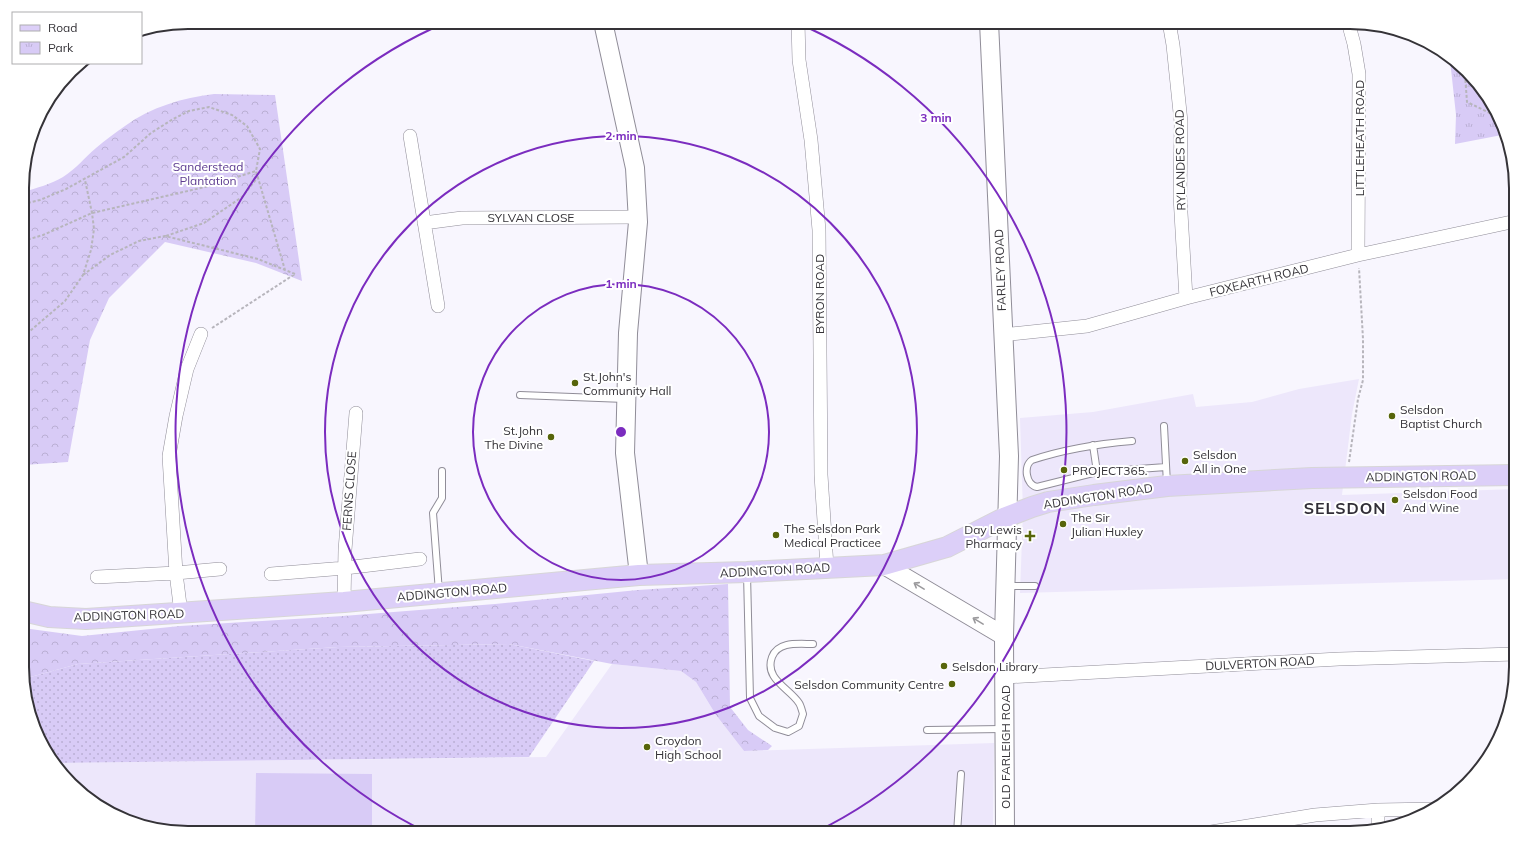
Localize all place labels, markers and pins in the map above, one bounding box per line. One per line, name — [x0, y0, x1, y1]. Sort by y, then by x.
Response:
place label: St.John's Community Hall — [583, 369, 671, 398]
marker: St.John's Community Hall — [570, 378, 580, 388]
place label: Selsdon Baptist Church — [1400, 402, 1482, 431]
marker: Selsdon Baptist Church — [1387, 411, 1397, 421]
place label: St.John The Divine — [484, 423, 543, 452]
centre of rings — [614, 425, 628, 439]
marker: St.John The Divine — [546, 432, 556, 442]
place label: Selsdon All in One — [1193, 447, 1247, 476]
marker: Selsdon All in One — [1180, 456, 1190, 466]
place label: PROJECT365. — [1072, 463, 1148, 478]
marker: PROJECT365. — [1059, 465, 1069, 475]
place label: Selsdon Food And Wine — [1403, 486, 1477, 515]
marker: Selsdon Food And Wine — [1390, 495, 1400, 505]
place label: The Sir Julian Huxley — [1071, 510, 1144, 539]
marker: The Sir Julian Huxley — [1058, 519, 1068, 529]
place label: The Selsdon Park Medical Practicee — [784, 521, 881, 550]
place label: Day Lewis Pharmacy — [964, 522, 1023, 551]
marker: The Selsdon Park Medical Practicee — [771, 530, 781, 540]
marker: Day Lewis Pharmacy — [1025, 531, 1035, 541]
place label: Selsdon Library — [952, 659, 1039, 674]
marker: Selsdon Library — [939, 661, 949, 671]
place label: Selsdon Community Centre — [794, 677, 944, 692]
marker: Selsdon Community Centre — [947, 679, 957, 689]
place label: Croydon High School — [655, 733, 721, 762]
marker: Croydon High School — [642, 742, 652, 752]

